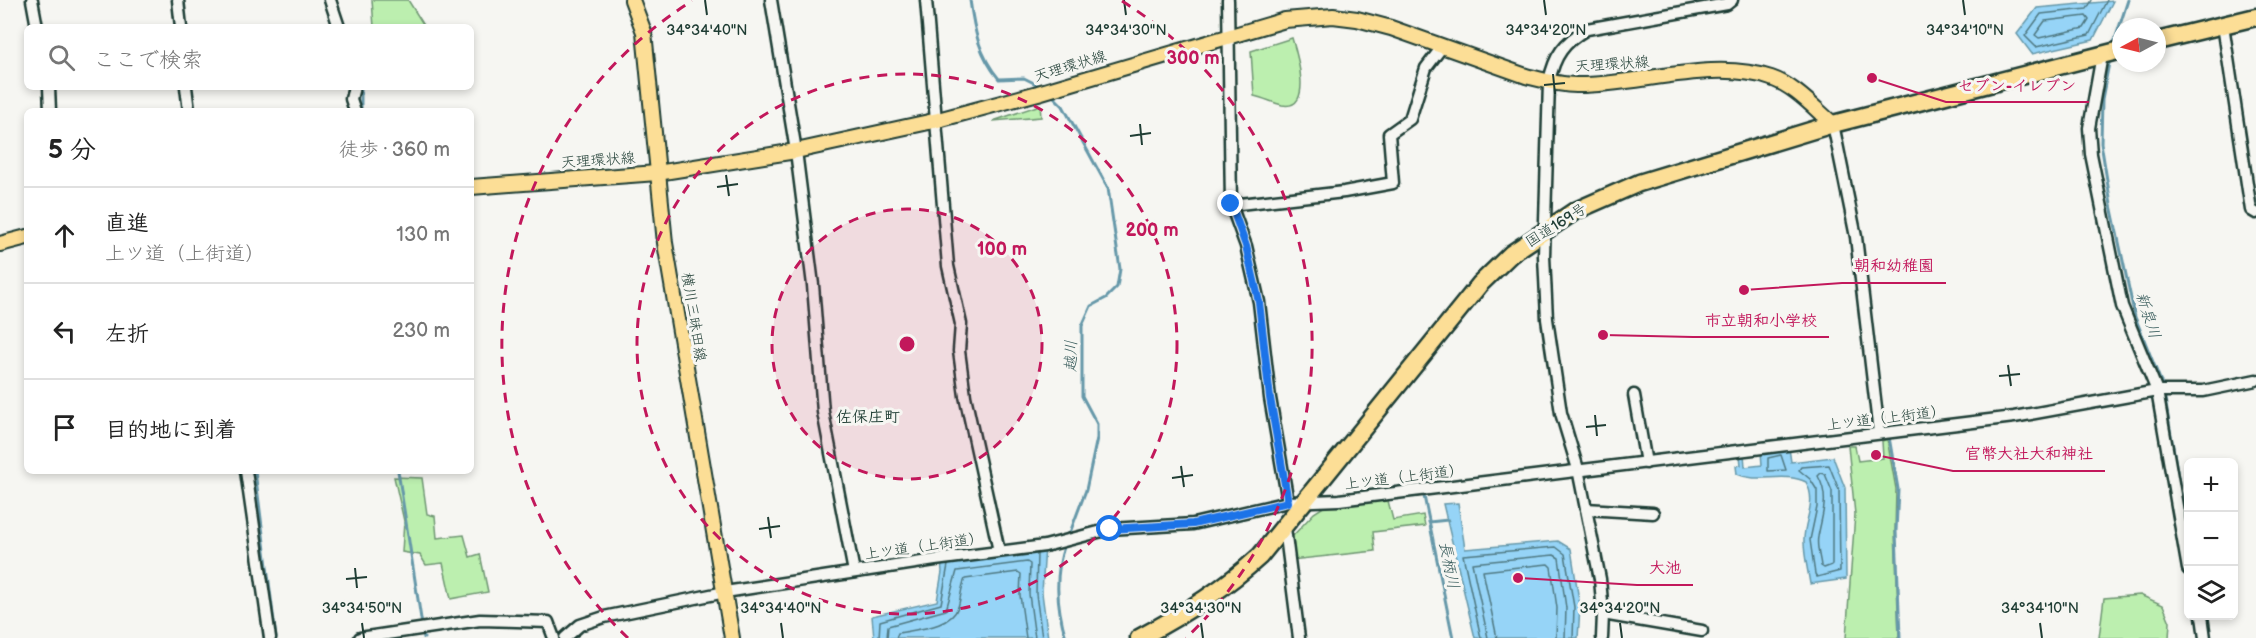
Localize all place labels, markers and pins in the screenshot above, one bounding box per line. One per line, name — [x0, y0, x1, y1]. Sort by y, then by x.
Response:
callout: セブン-イレブン — [1946, 68, 2089, 102]
callout: 朝和幼稚園 — [1842, 249, 1946, 283]
callout: 市立朝和小学校 — [1693, 303, 1829, 337]
centre of rings — [897, 334, 917, 354]
callout: 官幣大社大和神社 — [1953, 437, 2105, 471]
callout: 大池 — [1637, 551, 1693, 585]

